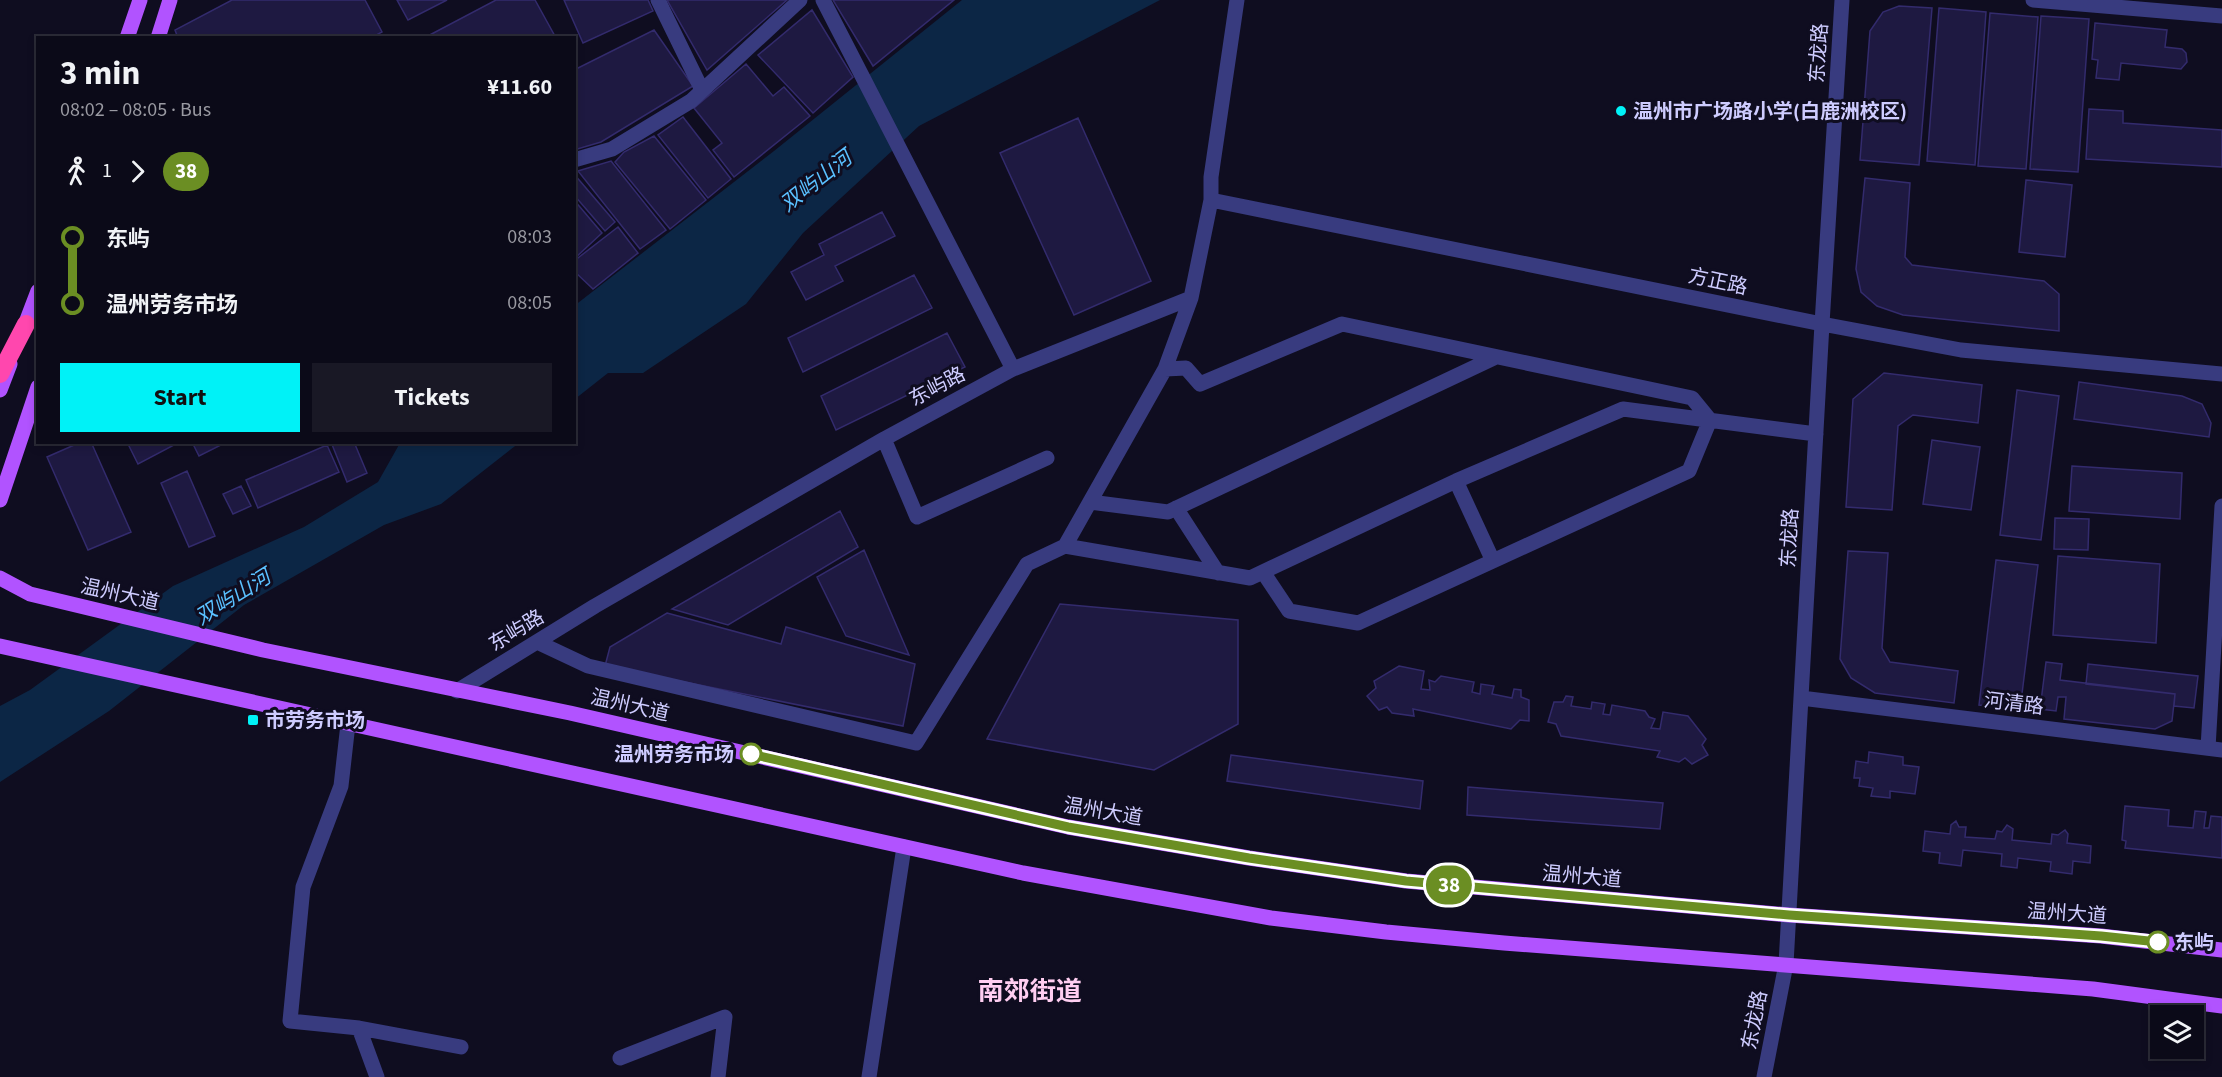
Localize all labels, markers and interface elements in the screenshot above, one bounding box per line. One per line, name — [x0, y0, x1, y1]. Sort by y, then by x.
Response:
street label: 东龙路 — [1803, 22, 1835, 84]
text: 3 min — [60, 50, 140, 97]
text: ¥11.60 — [487, 71, 552, 103]
text: 08:02 – 08:05 · Bus — [60, 96, 211, 124]
place label: 温州市广场路小学(白鹿洲校区) — [1633, 98, 1907, 126]
marker: 温州市广场路小学(白鹿洲校区) — [1614, 104, 1628, 118]
water label: 双屿山河 — [774, 141, 861, 219]
icon: walk — [60, 155, 93, 188]
icon: forward — [121, 155, 154, 188]
text: 38 — [175, 156, 197, 186]
text: 1 — [102, 157, 112, 185]
text: 东屿 — [106, 223, 150, 255]
text: 08:03 — [507, 223, 552, 251]
street label: 方正路 — [1686, 262, 1750, 302]
text: 温州劳务市场 — [106, 289, 238, 321]
text: 08:05 — [507, 289, 552, 317]
street label: 东屿路 — [904, 360, 971, 413]
button: Start — [60, 363, 300, 432]
button: Tickets — [312, 363, 552, 432]
street label: 东龙路 — [1774, 507, 1806, 569]
water label: 双屿山河 — [189, 560, 280, 632]
street label: 温州大道 — [78, 572, 162, 618]
street label: 东屿路 — [484, 603, 549, 658]
street label: 温州大道 — [588, 683, 672, 729]
street label: 河清路 — [1982, 686, 2045, 722]
place label: 市劳务市场 — [265, 707, 365, 735]
marker: 市劳务市场 — [246, 713, 260, 727]
place label: 温州劳务市场 — [614, 741, 734, 769]
marker: 温州劳务市场 — [740, 743, 762, 765]
street label: 温州大道 — [1061, 791, 1145, 833]
street label: 温州大道 — [1541, 860, 1623, 894]
line badge: 38 — [1422, 866, 1476, 904]
text: 38 — [1438, 870, 1460, 900]
street label: 温州大道 — [2026, 897, 2108, 931]
place label: 东屿 — [2174, 929, 2214, 957]
marker: 东屿 — [2147, 931, 2169, 953]
district label: 南郊街道 — [978, 973, 1082, 1010]
street label: 东龙路 — [1736, 988, 1774, 1052]
map controls — [2150, 1005, 2204, 1059]
button: layers — [2150, 1005, 2204, 1059]

